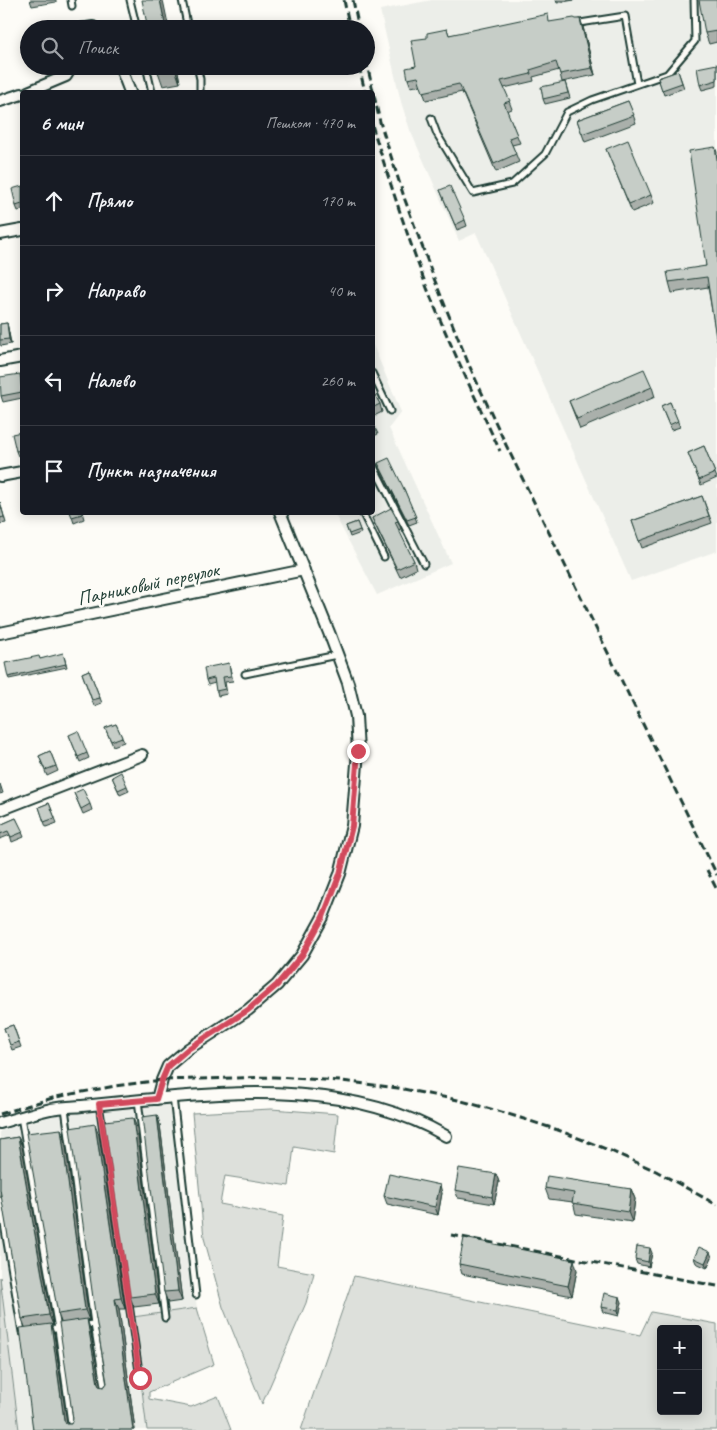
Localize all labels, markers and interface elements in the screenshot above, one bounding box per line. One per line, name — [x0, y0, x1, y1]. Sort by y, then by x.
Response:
search box — [20, 20, 375, 75]
icon: search — [38, 34, 66, 62]
text: Поиск — [78, 36, 118, 60]
text: 6 мин — [40, 110, 83, 136]
text: Пешком · 470 m — [266, 113, 355, 133]
icon: ahead — [40, 187, 68, 215]
text: Прямо — [87, 189, 132, 213]
text: 170 m — [321, 191, 355, 211]
icon: right — [40, 277, 68, 305]
text: Направо — [87, 279, 145, 303]
text: 40 m — [328, 281, 355, 301]
icon: left — [40, 367, 68, 395]
text: Налево — [87, 369, 135, 393]
text: 260 m — [321, 371, 355, 391]
icon: arrive — [40, 457, 68, 485]
text: Пункт назначения — [87, 459, 216, 483]
street label: Парниковый переулок — [75, 557, 222, 611]
route end — [347, 740, 370, 763]
map controls — [657, 1325, 702, 1415]
button: + — [657, 1325, 702, 1370]
route start — [129, 1367, 152, 1390]
button: − — [657, 1370, 702, 1415]

